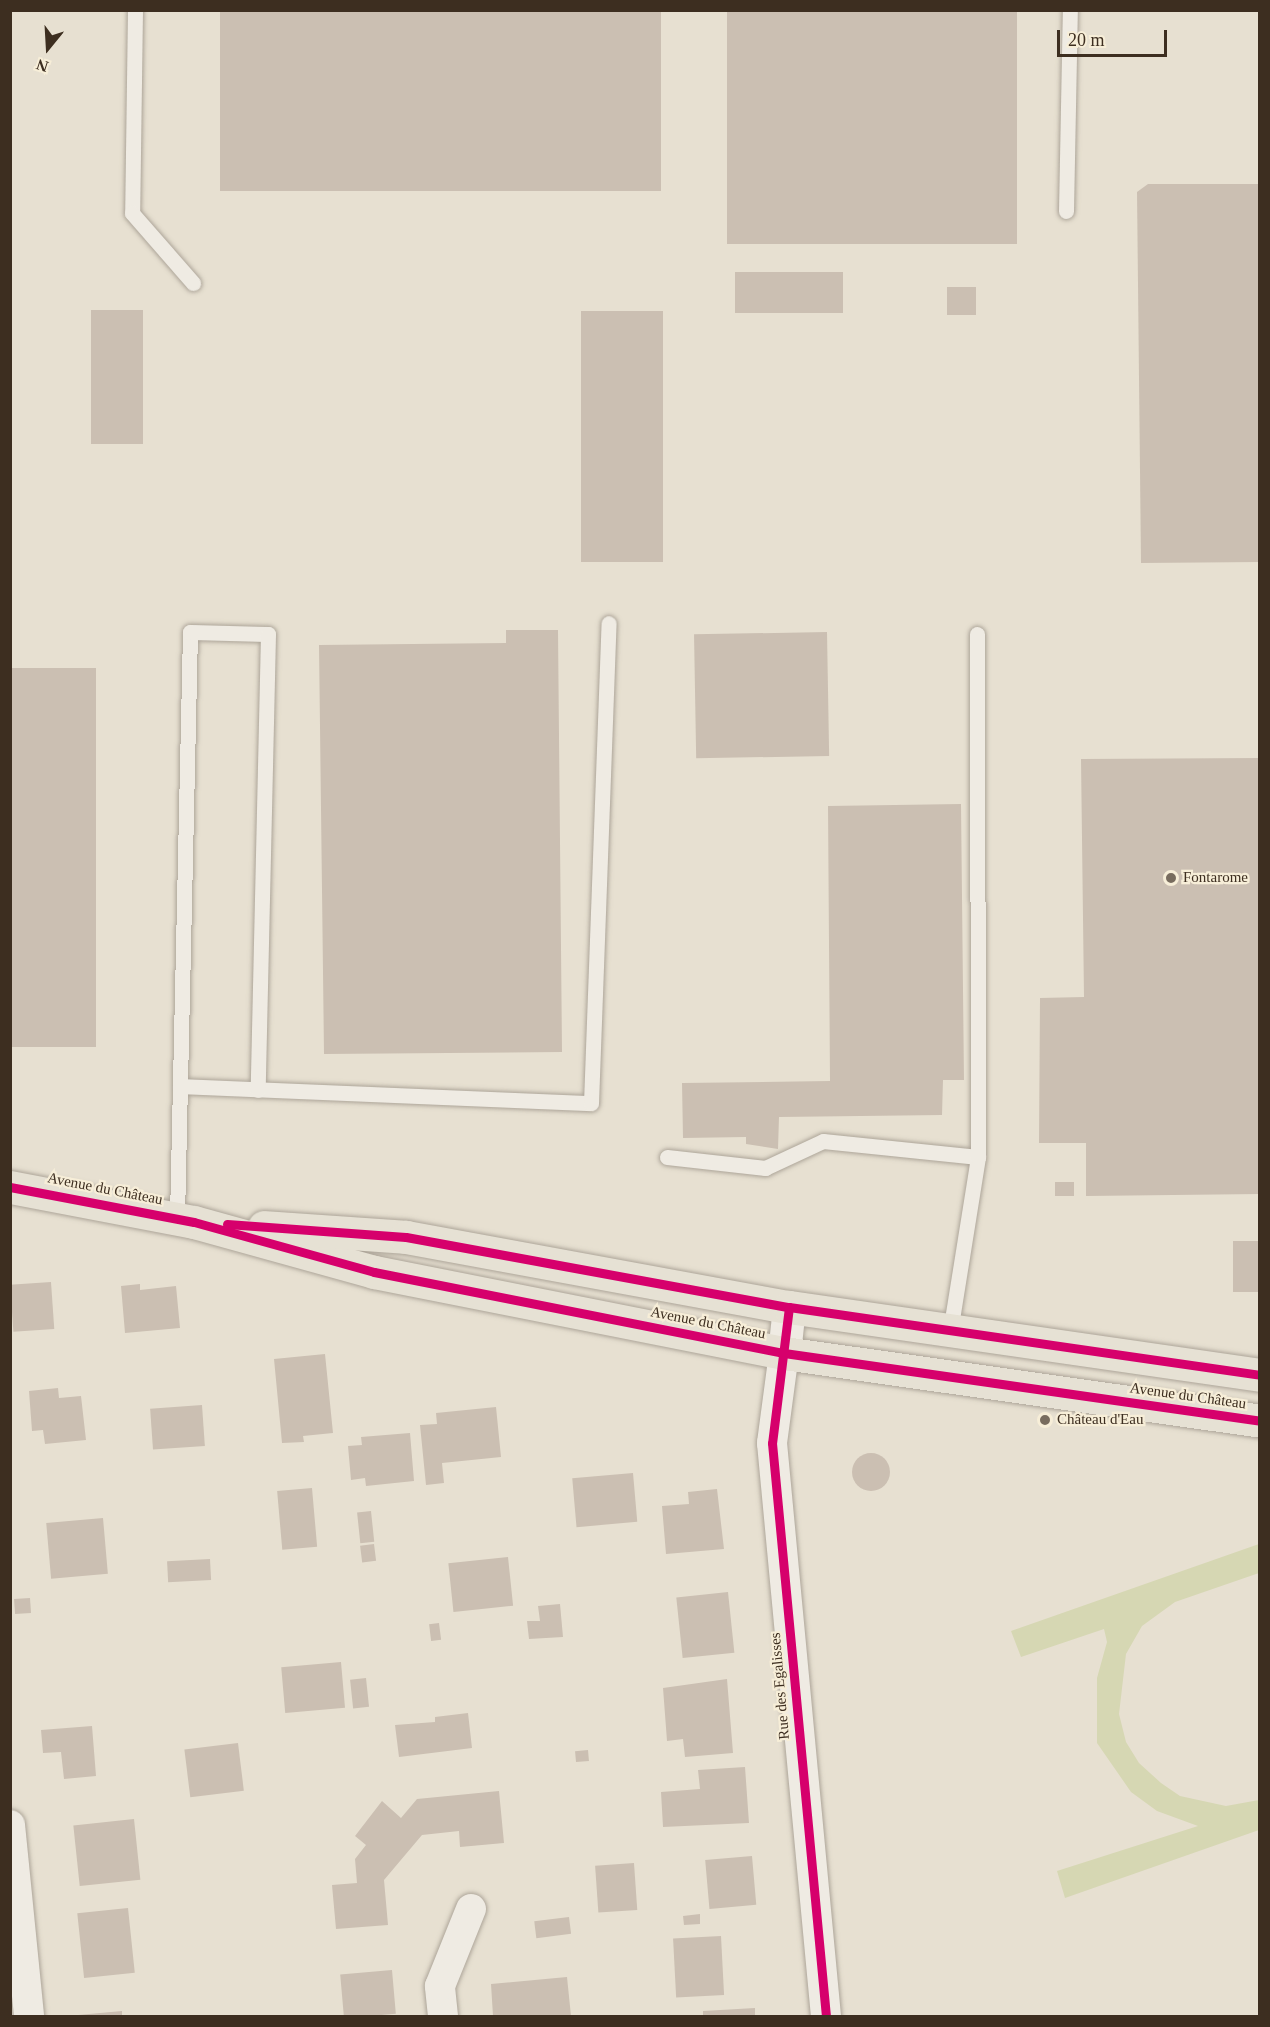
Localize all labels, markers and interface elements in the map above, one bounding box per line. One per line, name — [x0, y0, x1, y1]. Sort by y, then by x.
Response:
north arrow — [18, 18, 78, 78]
scale bar — [1060, 18, 1170, 56]
text: 20 m — [1068, 30, 1105, 50]
text: N — [34, 56, 50, 75]
place label: Fontarome — [1183, 869, 1248, 887]
marker: Fontarome — [1164, 871, 1178, 885]
street label: Avenue du Château — [46, 1169, 164, 1209]
street label: Avenue du Château — [649, 1303, 767, 1343]
street label: Avenue du Château — [1129, 1379, 1247, 1413]
place label: Château d'Eau — [1057, 1411, 1143, 1429]
marker: Château d'Eau — [1038, 1413, 1052, 1427]
street label: Rue des Egalisses — [766, 1632, 794, 1740]

